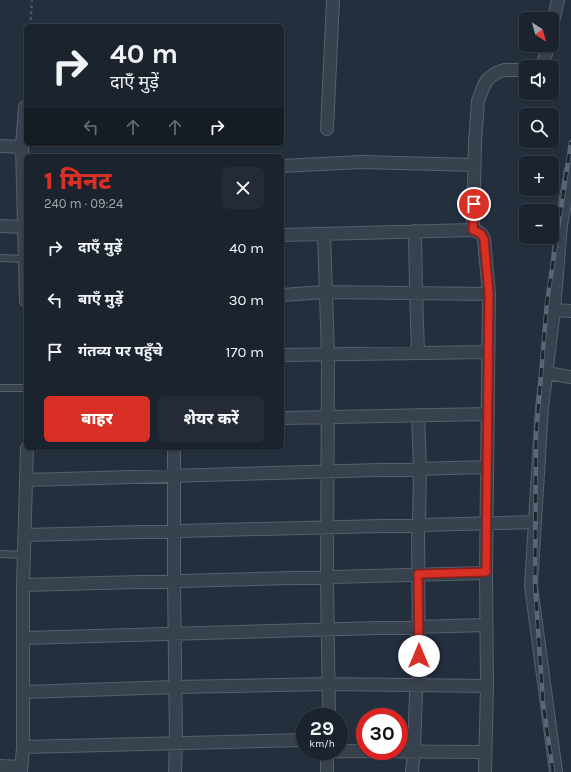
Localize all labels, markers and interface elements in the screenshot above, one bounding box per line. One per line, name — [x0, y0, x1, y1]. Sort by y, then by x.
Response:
north arrow — [519, 12, 559, 52]
map controls — [519, 12, 559, 244]
text: 40 m — [110, 37, 178, 70]
icon: right — [44, 40, 96, 92]
button: sound — [519, 60, 559, 100]
text: दाएँ मुड़ें — [110, 71, 159, 93]
button: search — [519, 108, 559, 148]
icon: left — [80, 116, 102, 138]
icon: ahead — [122, 116, 144, 138]
icon: ahead — [164, 116, 186, 138]
icon: right — [206, 116, 228, 138]
button: + — [519, 156, 559, 196]
text: 1 मिनट — [44, 167, 111, 195]
button: close — [222, 167, 264, 209]
pin — [457, 187, 491, 221]
icon: arrive — [463, 193, 485, 215]
text: 240 m · 09:24 — [44, 196, 123, 211]
button: − — [519, 204, 559, 244]
icon: right — [44, 237, 66, 259]
text: दाएँ मुड़ें — [78, 238, 122, 256]
text: 40 m — [229, 239, 264, 257]
icon: left — [44, 289, 66, 311]
text: बाएँ मुड़ें — [78, 290, 123, 308]
text: 30 m — [229, 291, 264, 309]
icon: arrive — [44, 341, 66, 363]
text: गंतव्य पर पहुँचे — [78, 342, 163, 360]
text: 170 m — [226, 343, 264, 361]
button: बाहर — [44, 396, 150, 442]
button: शेयर करें — [158, 396, 264, 442]
position arrow — [398, 635, 440, 677]
speed limit sign: 30 — [356, 708, 408, 760]
text: 29 — [310, 717, 334, 740]
text: km/h — [309, 738, 335, 750]

